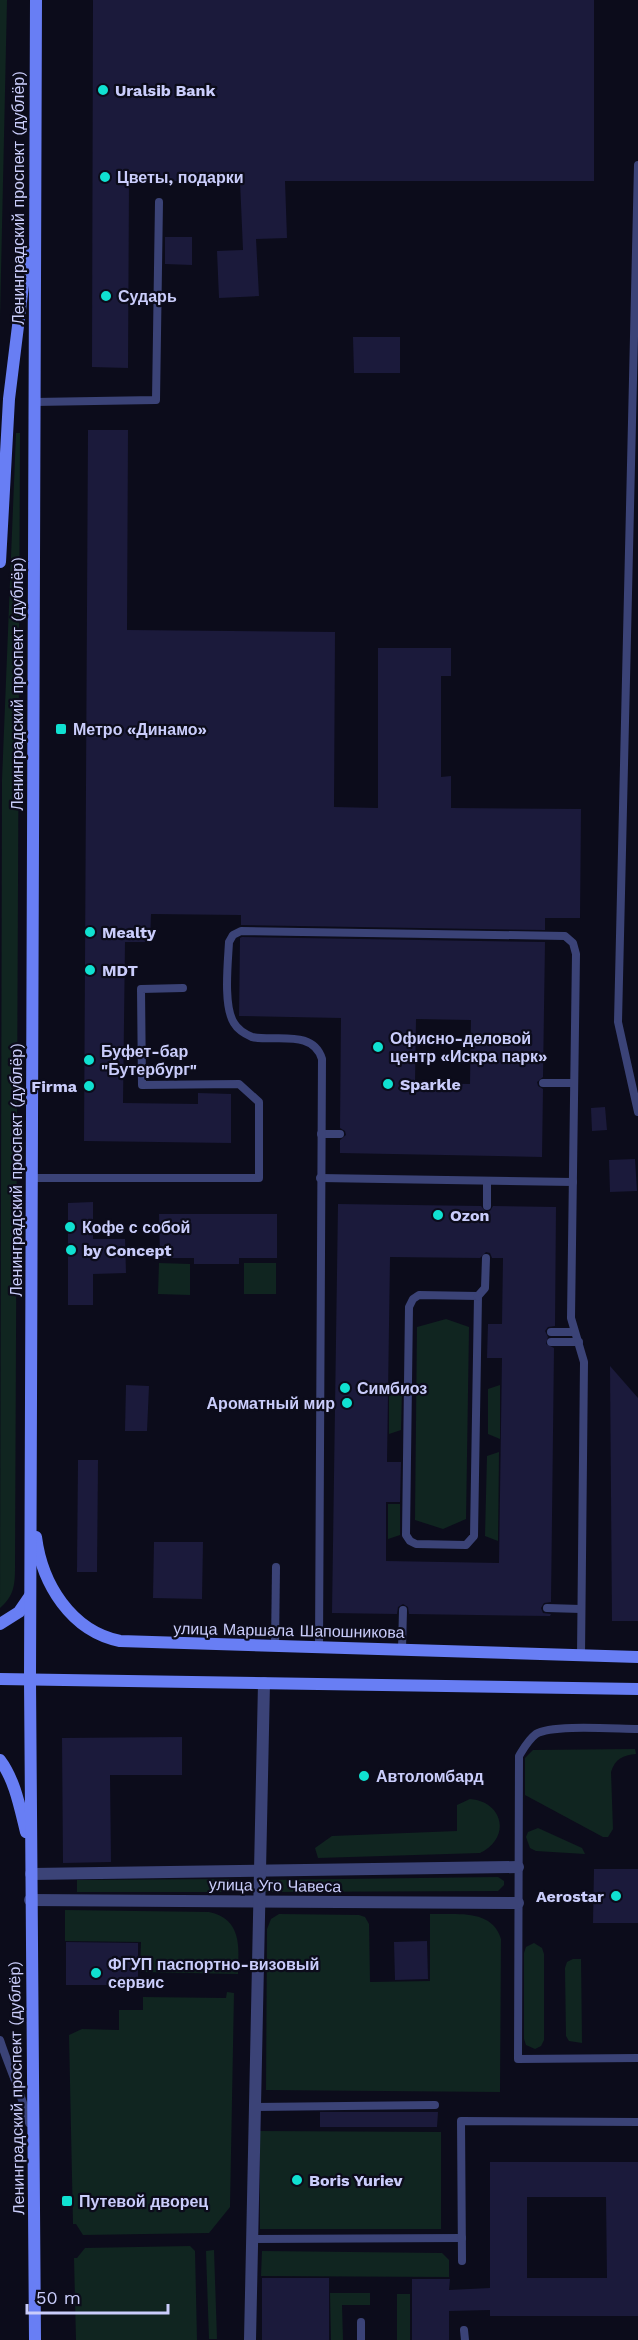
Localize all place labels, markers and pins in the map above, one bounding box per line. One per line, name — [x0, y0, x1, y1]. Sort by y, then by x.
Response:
place label: Uralsib Bank — [115, 81, 216, 100]
marker: Uralsib Bank — [96, 83, 110, 97]
place label: Цветы, подарки — [117, 168, 244, 187]
marker: Цветы, подарки — [98, 170, 112, 184]
place label: Сударь — [118, 287, 177, 306]
marker: Сударь — [99, 289, 113, 303]
place label: Метро «Динамо» — [73, 720, 207, 739]
marker: Метро «Динамо» — [54, 722, 68, 736]
place label: Mealty — [102, 923, 157, 942]
marker: Mealty — [83, 925, 97, 939]
place label: MDT — [102, 961, 139, 980]
marker: MDT — [83, 963, 97, 977]
place label: Офисно-деловой центр «Искра парк» — [390, 1029, 547, 1066]
marker: Офисно-деловой центр «Искра парк» — [371, 1040, 385, 1054]
place label: Буфет-бар "Бутербург" — [101, 1042, 197, 1079]
marker: Буфет-бар "Бутербург" — [82, 1053, 96, 1067]
place label: Sparkle — [400, 1075, 461, 1094]
place label: Firma — [31, 1077, 78, 1096]
marker: Sparkle — [381, 1077, 395, 1091]
marker: Firma — [82, 1079, 96, 1093]
place label: Ozon — [450, 1206, 489, 1225]
marker: Ozon — [431, 1208, 445, 1222]
place label: Кофе с собой — [82, 1218, 190, 1237]
marker: Кофе с собой — [63, 1220, 77, 1234]
place label: by Concept — [83, 1241, 172, 1260]
marker: by Concept — [64, 1243, 78, 1257]
place label: Симбиоз — [357, 1379, 427, 1398]
marker: Симбиоз — [338, 1381, 352, 1395]
place label: Ароматный мир — [207, 1394, 335, 1413]
marker: Ароматный мир — [340, 1396, 354, 1410]
place label: Автоломбард — [376, 1767, 484, 1786]
marker: Автоломбард — [357, 1769, 371, 1783]
place label: Aerostar — [536, 1887, 604, 1906]
marker: Aerostar — [609, 1889, 623, 1903]
place label: ФГУП паспортно-визовый сервис — [108, 1955, 319, 1992]
marker: ФГУП паспортно-визовый сервис — [89, 1966, 103, 1980]
place label: Boris Yuriev — [309, 2171, 403, 2190]
marker: Boris Yuriev — [290, 2173, 304, 2187]
place label: Путевой дворец — [79, 2192, 208, 2211]
marker: Путевой дворец — [60, 2194, 74, 2208]

